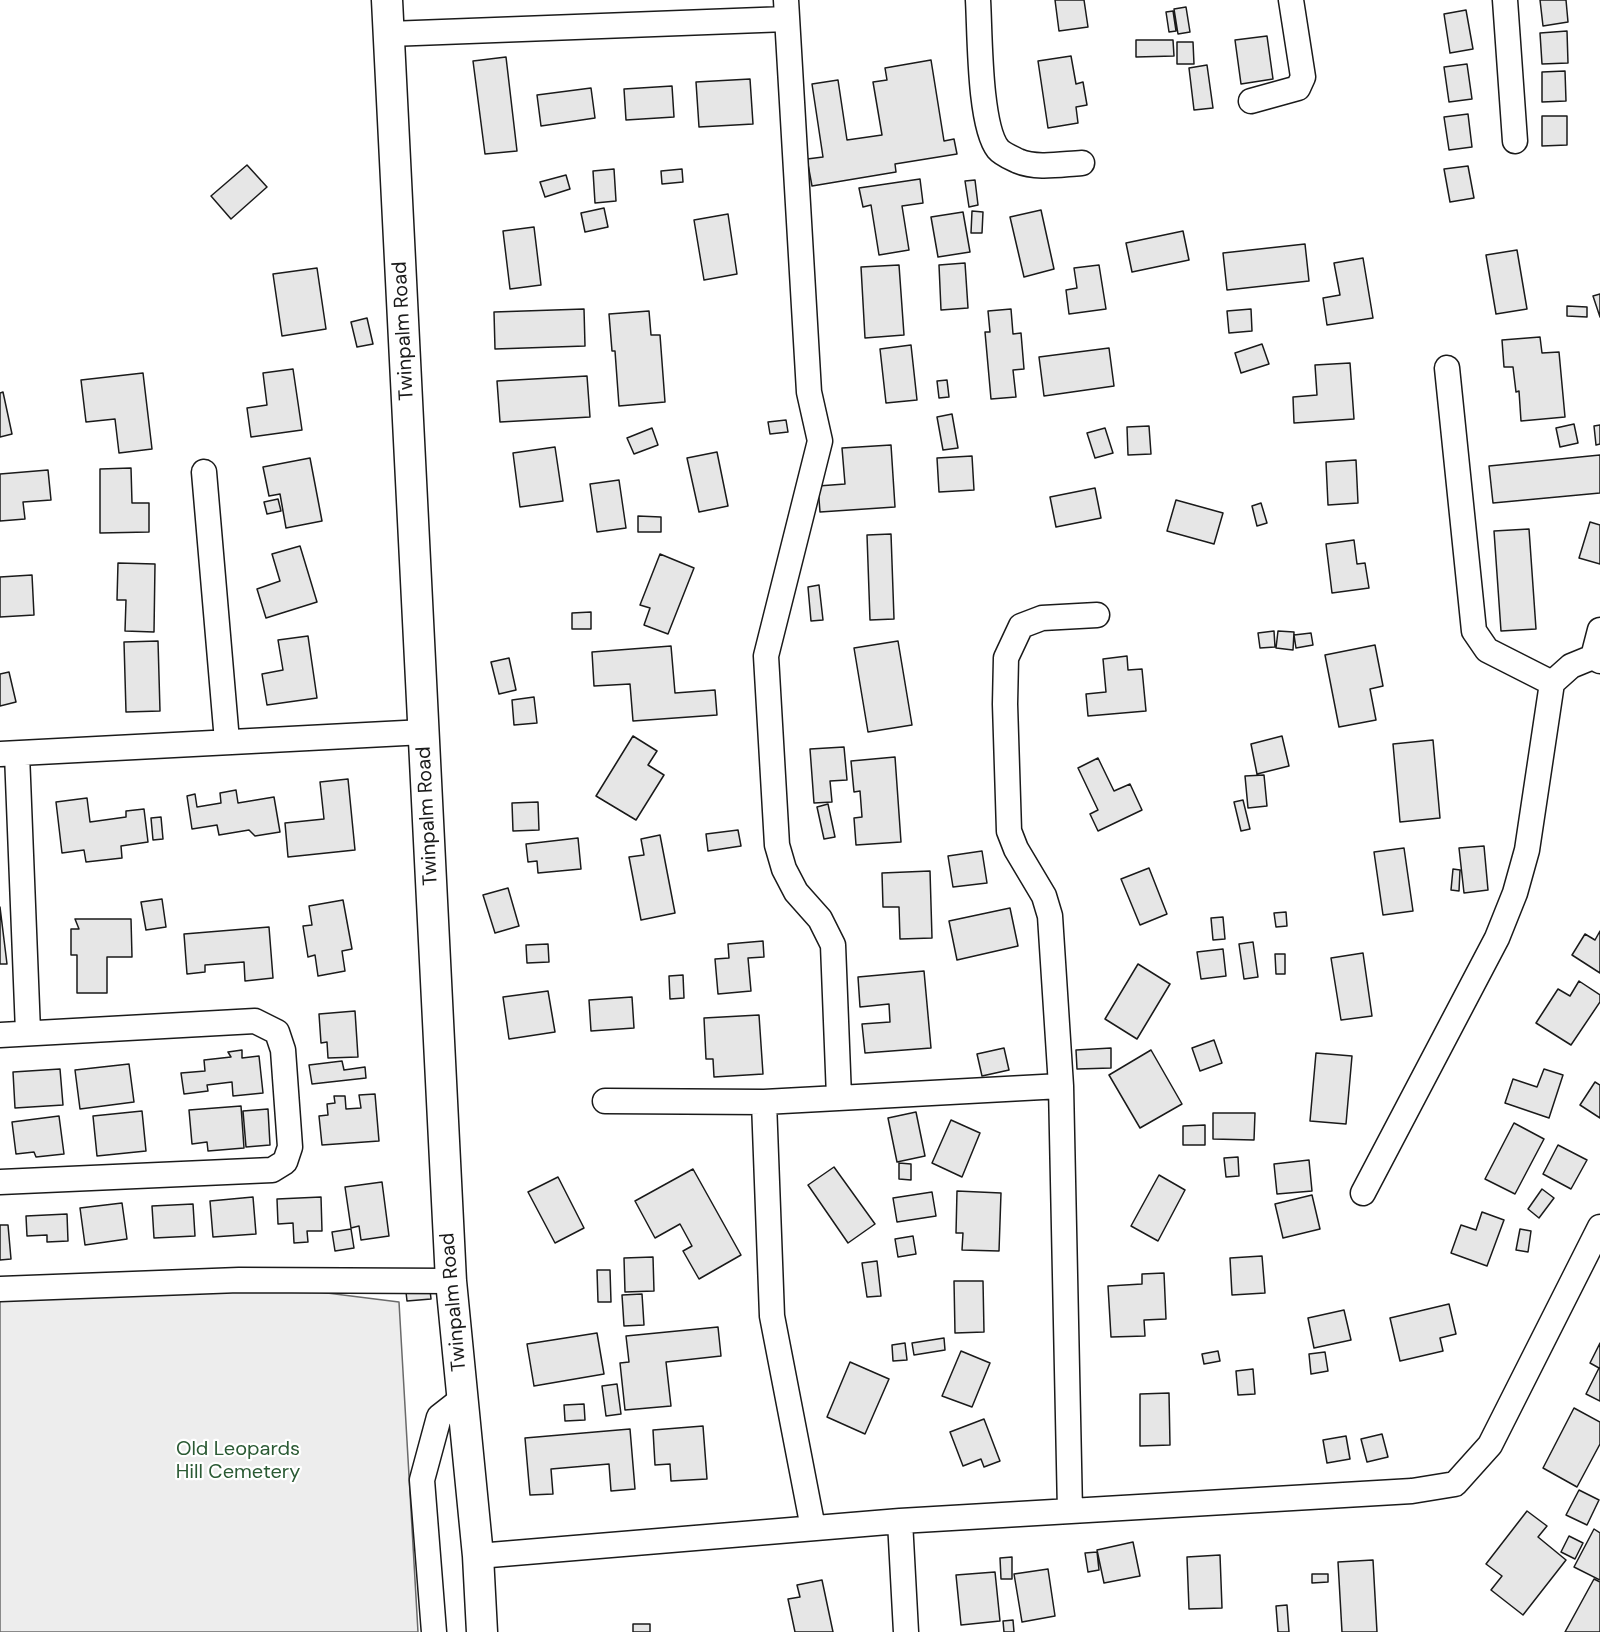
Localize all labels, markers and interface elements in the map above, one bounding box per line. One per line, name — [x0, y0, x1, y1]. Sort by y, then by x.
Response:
street label: Twinpalm Road — [388, 261, 420, 401]
street label: Twinpalm Road — [412, 746, 444, 886]
street label: Twinpalm Road — [436, 1232, 472, 1372]
park label: Old Leopards Hill Cemetery — [176, 1438, 300, 1485]

